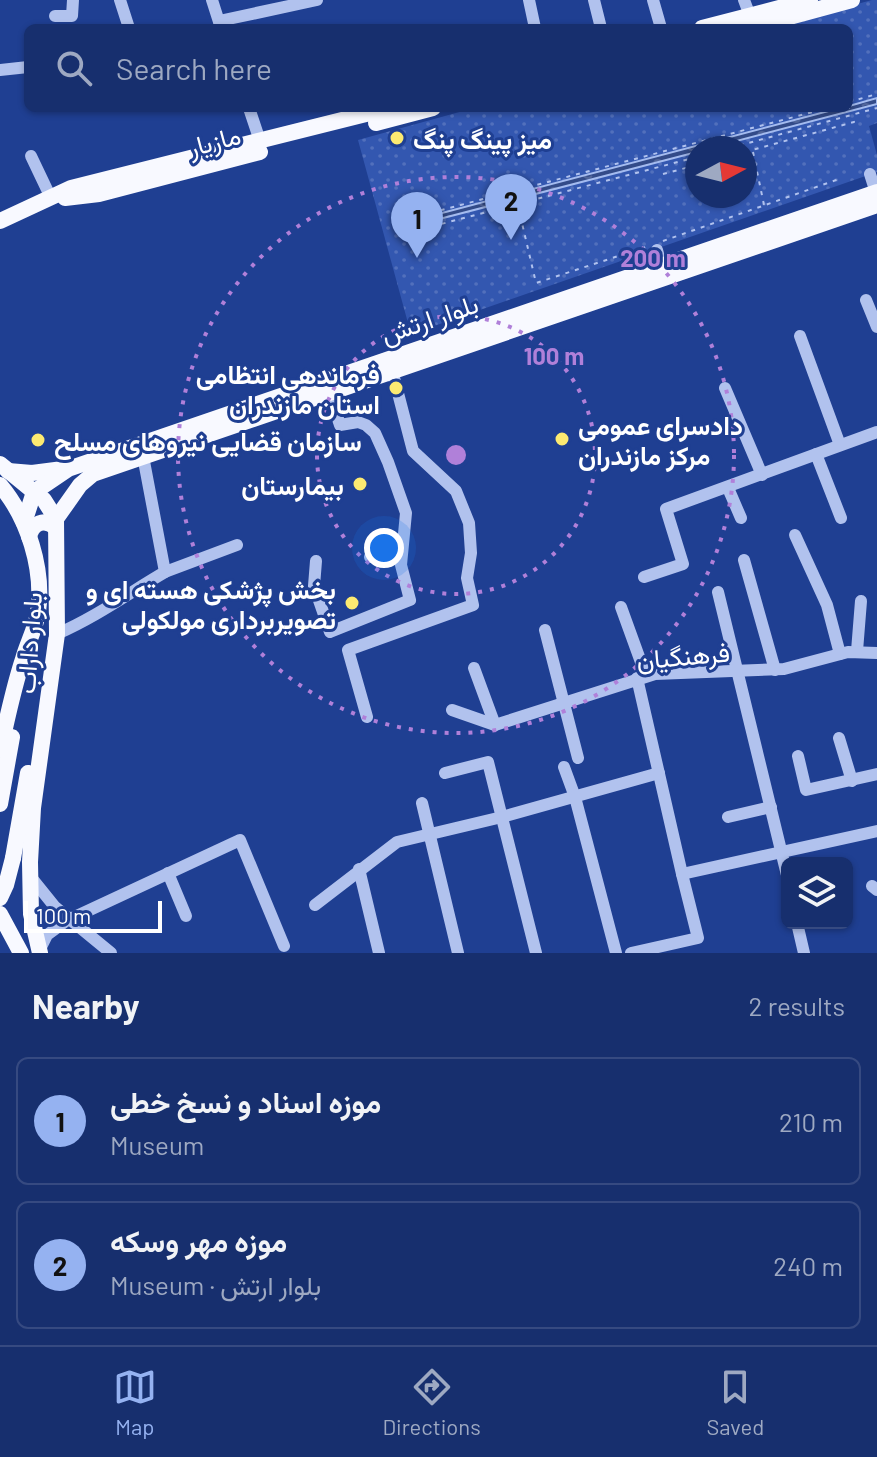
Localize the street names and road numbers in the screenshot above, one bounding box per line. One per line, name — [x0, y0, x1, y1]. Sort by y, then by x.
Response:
street label: مازیار — [183, 118, 244, 164]
street label: بلوار ارتش — [376, 287, 482, 351]
street label: بلوار داراب — [9, 591, 49, 695]
street label: فرهنگیان — [635, 635, 731, 677]

